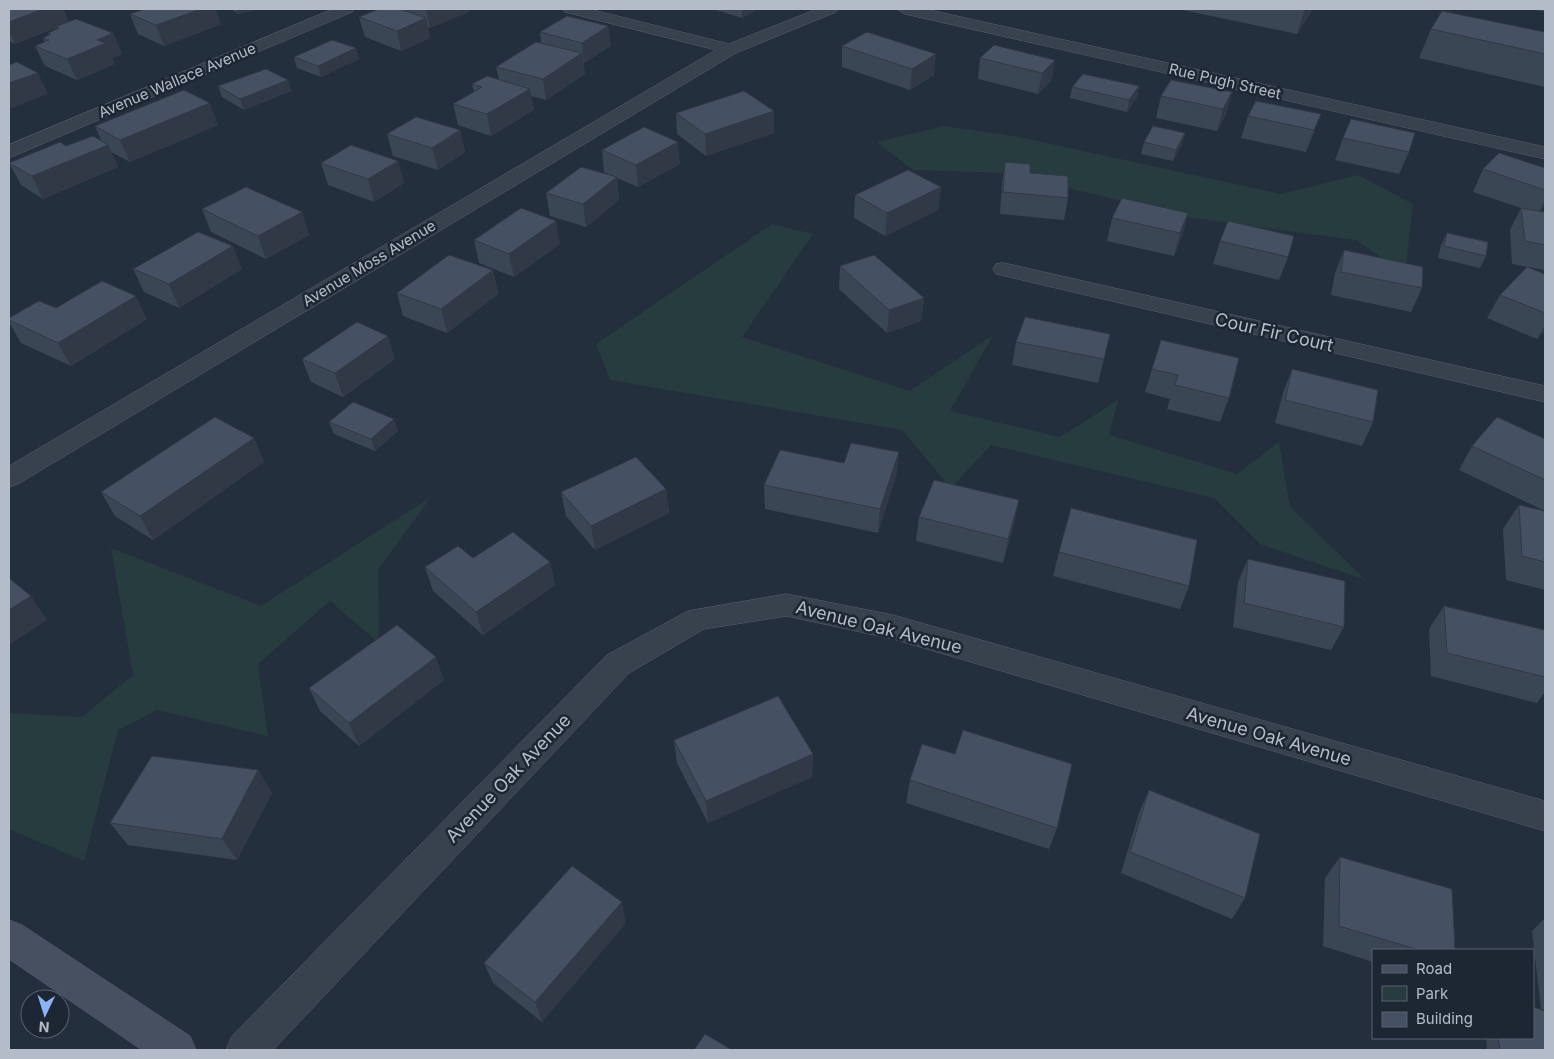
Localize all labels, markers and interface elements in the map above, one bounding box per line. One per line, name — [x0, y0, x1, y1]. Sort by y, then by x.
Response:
street label: Avenue Wallace Avenue — [95, 38, 259, 122]
street label: Rue Pugh Street — [1167, 59, 1283, 103]
street label: Avenue Moss Avenue — [299, 216, 439, 310]
street label: Cour Fir Court — [1213, 308, 1335, 356]
street label: Avenue Oak Avenue — [794, 596, 964, 658]
street label: Avenue Oak Avenue — [1184, 702, 1354, 770]
street label: Avenue Oak Avenue — [441, 709, 575, 847]
legend — [1372, 949, 1534, 1039]
text: Road — [1416, 959, 1452, 978]
text: Park — [1416, 984, 1449, 1003]
north arrow — [20, 989, 70, 1039]
text: Building — [1416, 1009, 1473, 1028]
text: N — [38, 1019, 50, 1036]

